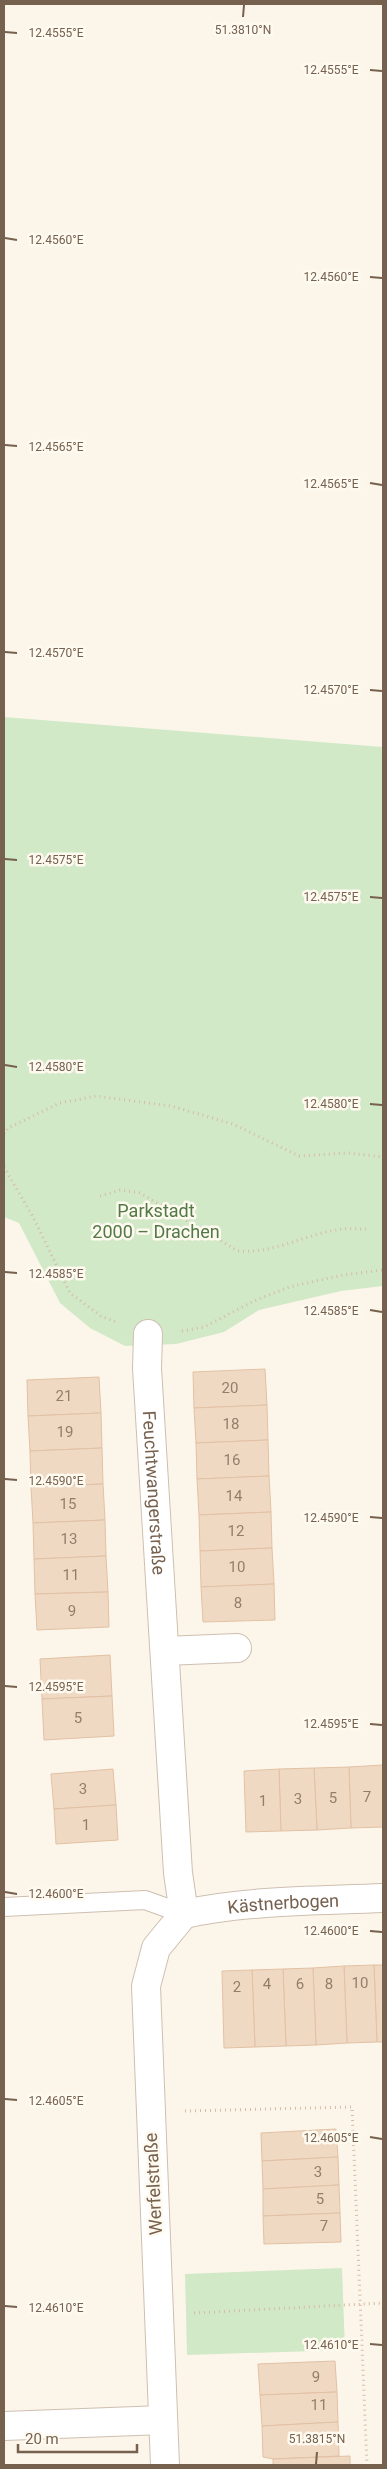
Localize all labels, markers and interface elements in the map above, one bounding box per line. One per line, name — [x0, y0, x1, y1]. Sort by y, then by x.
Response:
text: 51.3810°N — [215, 23, 271, 37]
text: 12.4555°E — [29, 26, 84, 40]
text: 12.4555°E — [304, 63, 359, 77]
text: 12.4560°E — [29, 233, 84, 247]
text: 12.4560°E — [304, 270, 359, 284]
text: 12.4565°E — [29, 440, 84, 454]
text: 12.4565°E — [304, 477, 359, 491]
text: 12.4570°E — [29, 646, 84, 660]
text: 12.4570°E — [304, 683, 359, 697]
text: 12.4575°E — [29, 853, 84, 867]
text: 12.4575°E — [304, 890, 359, 904]
text: 12.4580°E — [29, 1060, 84, 1074]
text: 12.4580°E — [304, 1097, 359, 1111]
park label: Parkstadt 2000 – Drachen — [92, 1200, 220, 1242]
text: 12.4585°E — [29, 1267, 84, 1281]
text: 12.4585°E — [304, 1304, 359, 1318]
house number: 20 — [222, 1379, 238, 1397]
house number: 21 — [56, 1387, 72, 1405]
street label: Feuchtwangerstraße — [139, 1410, 170, 1576]
house number: 18 — [223, 1415, 239, 1433]
house number: 19 — [57, 1423, 73, 1441]
house number: 16 — [224, 1451, 240, 1469]
text: 12.4590°E — [29, 1474, 84, 1488]
house number: 14 — [226, 1487, 243, 1505]
house number: 15 — [60, 1495, 76, 1513]
text: 12.4590°E — [304, 1511, 359, 1525]
house number: 12 — [228, 1522, 244, 1540]
house number: 13 — [61, 1530, 77, 1548]
house number: 10 — [229, 1558, 245, 1576]
house number: 11 — [63, 1566, 79, 1584]
house number: 8 — [234, 1594, 242, 1612]
house number: 9 — [68, 1602, 76, 1620]
text: 12.4595°E — [29, 1680, 84, 1694]
house number: 5 — [74, 1709, 82, 1727]
text: 12.4595°E — [304, 1717, 359, 1731]
house number: 3 — [79, 1780, 87, 1798]
house number: 7 — [363, 1788, 371, 1806]
house number: 5 — [329, 1789, 337, 1807]
house number: 3 — [294, 1790, 302, 1808]
house number: 1 — [259, 1792, 267, 1810]
house number: 1 — [82, 1816, 90, 1834]
text: 12.4600°E — [29, 1887, 84, 1901]
street label: Kästnerbogen — [226, 1889, 339, 1917]
text: 12.4600°E — [304, 1924, 359, 1938]
house number: 10 — [352, 1974, 368, 1992]
house number: 4 — [263, 1975, 272, 1993]
house number: 6 — [296, 1975, 304, 1993]
house number: 8 — [325, 1975, 333, 1993]
house number: 2 — [233, 1978, 241, 1996]
text: 12.4605°E — [29, 2094, 84, 2108]
text: 12.4605°E — [304, 2131, 359, 2145]
street label: Werfelstraße — [140, 2132, 166, 2236]
house number: 3 — [314, 2163, 322, 2181]
house number: 5 — [316, 2190, 324, 2208]
house number: 7 — [320, 2217, 328, 2235]
text: 12.4610°E — [29, 2301, 84, 2315]
text: 12.4610°E — [304, 2338, 359, 2352]
house number: 9 — [312, 2368, 320, 2386]
house number: 11 — [311, 2396, 327, 2414]
scale bar — [18, 2422, 136, 2454]
text: 20 m — [25, 2430, 59, 2448]
text: 51.3815°N — [289, 2432, 345, 2446]

